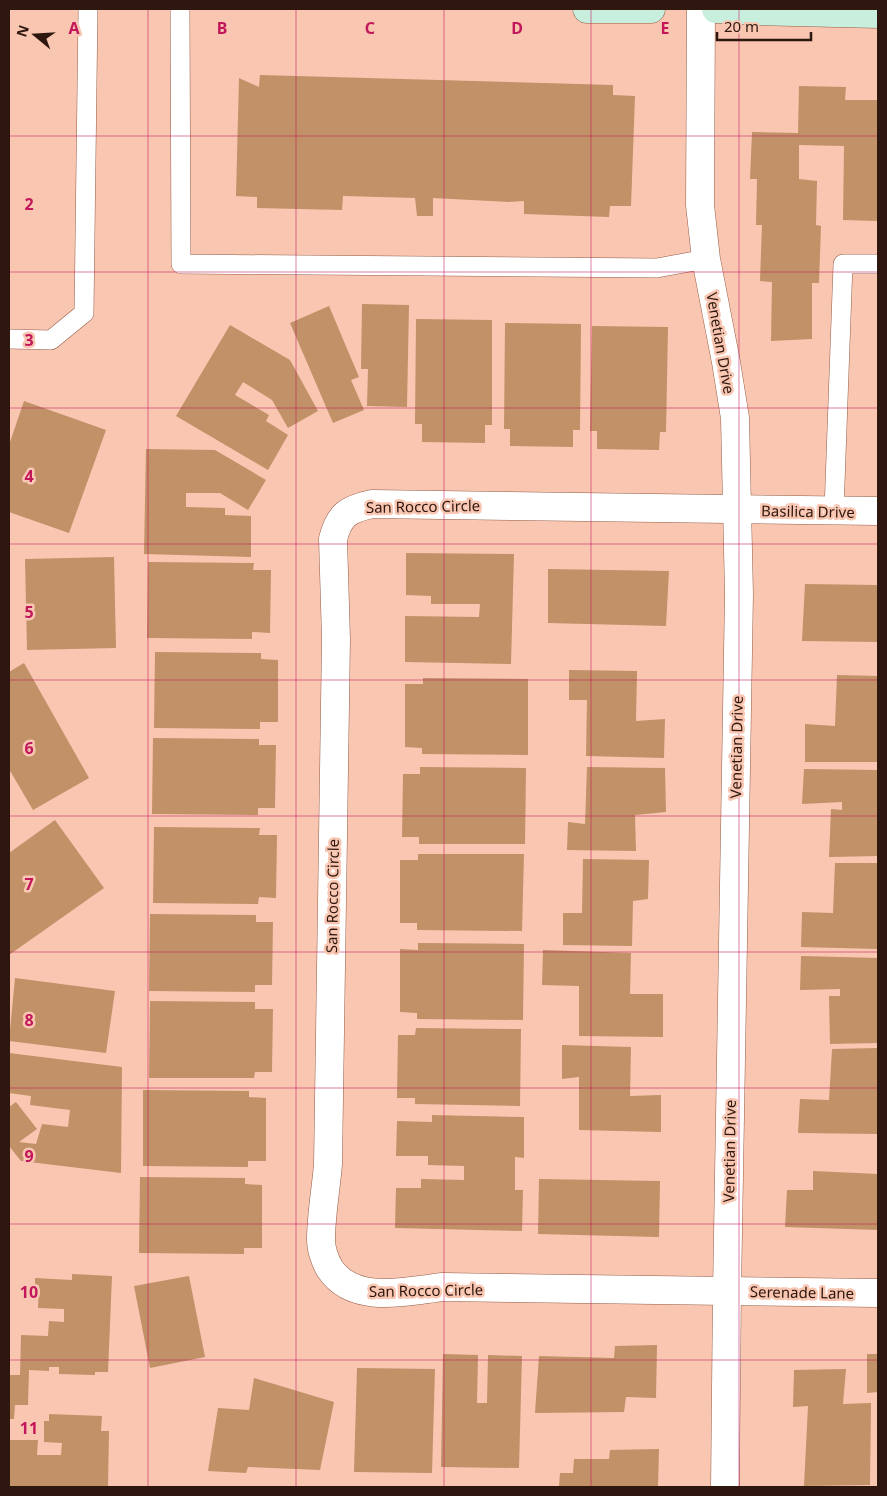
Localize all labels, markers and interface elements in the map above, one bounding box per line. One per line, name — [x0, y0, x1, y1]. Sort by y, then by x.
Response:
north arrow — [10, 10, 60, 60]
scale bar — [717, 10, 811, 42]
text: 20 m — [724, 16, 759, 36]
text: A — [68, 17, 80, 39]
text: B — [217, 17, 227, 39]
text: C — [365, 17, 375, 39]
text: D — [511, 17, 523, 39]
text: E — [661, 17, 670, 39]
text: N — [11, 22, 33, 39]
text: 2 — [24, 193, 34, 215]
street label: Venetian Drive — [702, 291, 740, 395]
text: 3 — [24, 329, 34, 351]
text: 4 — [24, 465, 34, 487]
street label: San Rocco Circle — [366, 495, 480, 517]
street label: Basilica Drive — [761, 500, 855, 522]
text: 5 — [24, 601, 34, 623]
street label: Venetian Drive — [725, 695, 747, 799]
text: 6 — [24, 737, 34, 759]
street label: San Rocco Circle — [321, 839, 343, 953]
text: 7 — [24, 873, 34, 895]
text: 8 — [24, 1009, 34, 1031]
street label: Venetian Drive — [718, 1099, 740, 1203]
text: 9 — [24, 1145, 34, 1167]
street label: San Rocco Circle — [369, 1279, 483, 1301]
text: 10 — [20, 1281, 38, 1303]
street label: Serenade Lane — [750, 1281, 854, 1303]
text: 11 — [20, 1417, 38, 1439]

